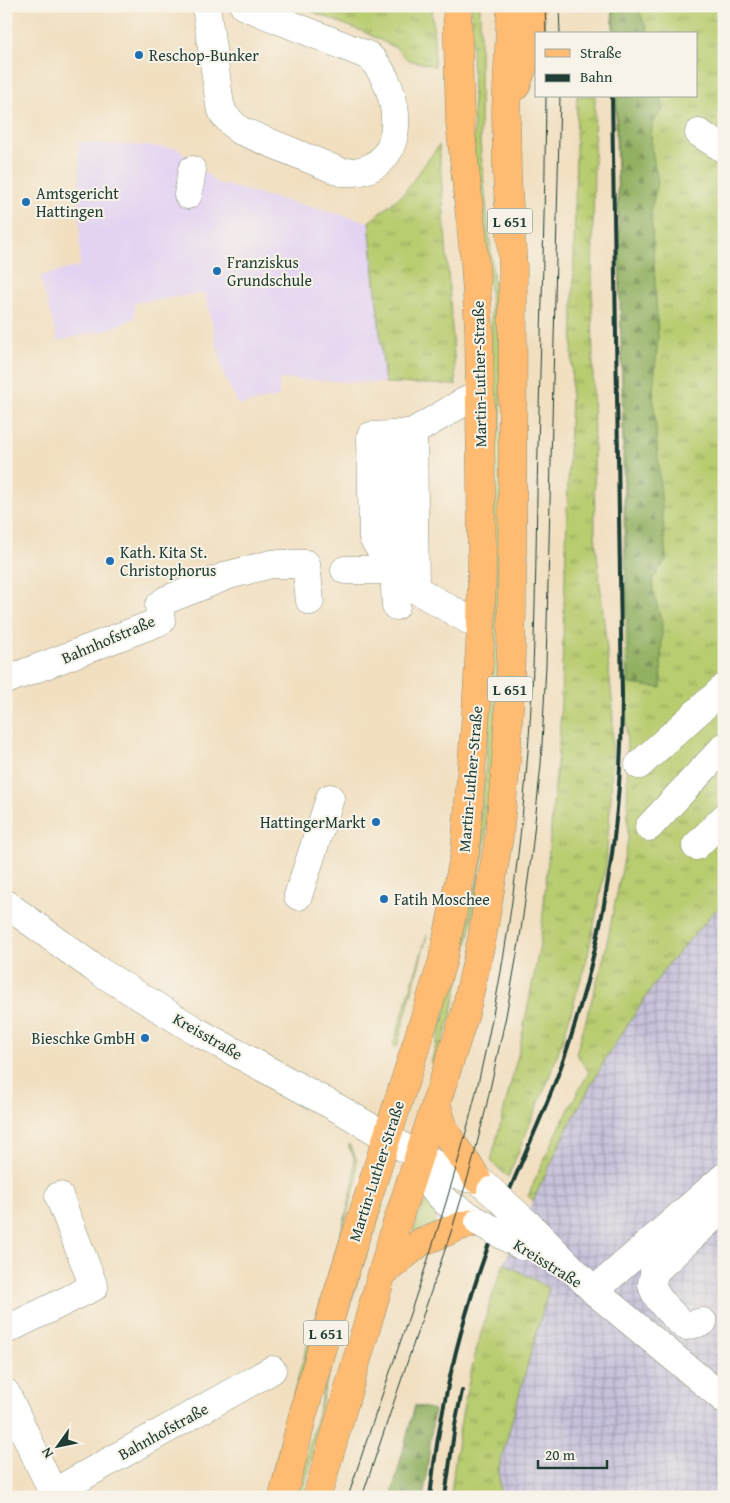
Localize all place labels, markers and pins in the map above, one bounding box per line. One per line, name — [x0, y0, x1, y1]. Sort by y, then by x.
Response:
place label: Reschop-Bunker — [149, 43, 259, 67]
marker: Reschop-Bunker — [133, 49, 145, 61]
place label: Amtsgericht Hattingen — [36, 181, 119, 223]
marker: Amtsgericht Hattingen — [20, 196, 32, 208]
place label: Franziskus Grundschule — [227, 250, 312, 292]
marker: Franziskus Grundschule — [211, 265, 223, 277]
place label: Kath. Kita St. Christophorus — [120, 540, 216, 582]
marker: Kath. Kita St. Christophorus — [104, 555, 116, 567]
place label: HattingerMarkt — [260, 810, 366, 834]
marker: HattingerMarkt — [370, 816, 382, 828]
place label: Fatih Moschee — [394, 887, 490, 911]
marker: Fatih Moschee — [378, 893, 390, 905]
place label: Bieschke GmbH — [32, 1026, 135, 1050]
marker: Bieschke GmbH — [139, 1032, 151, 1044]

